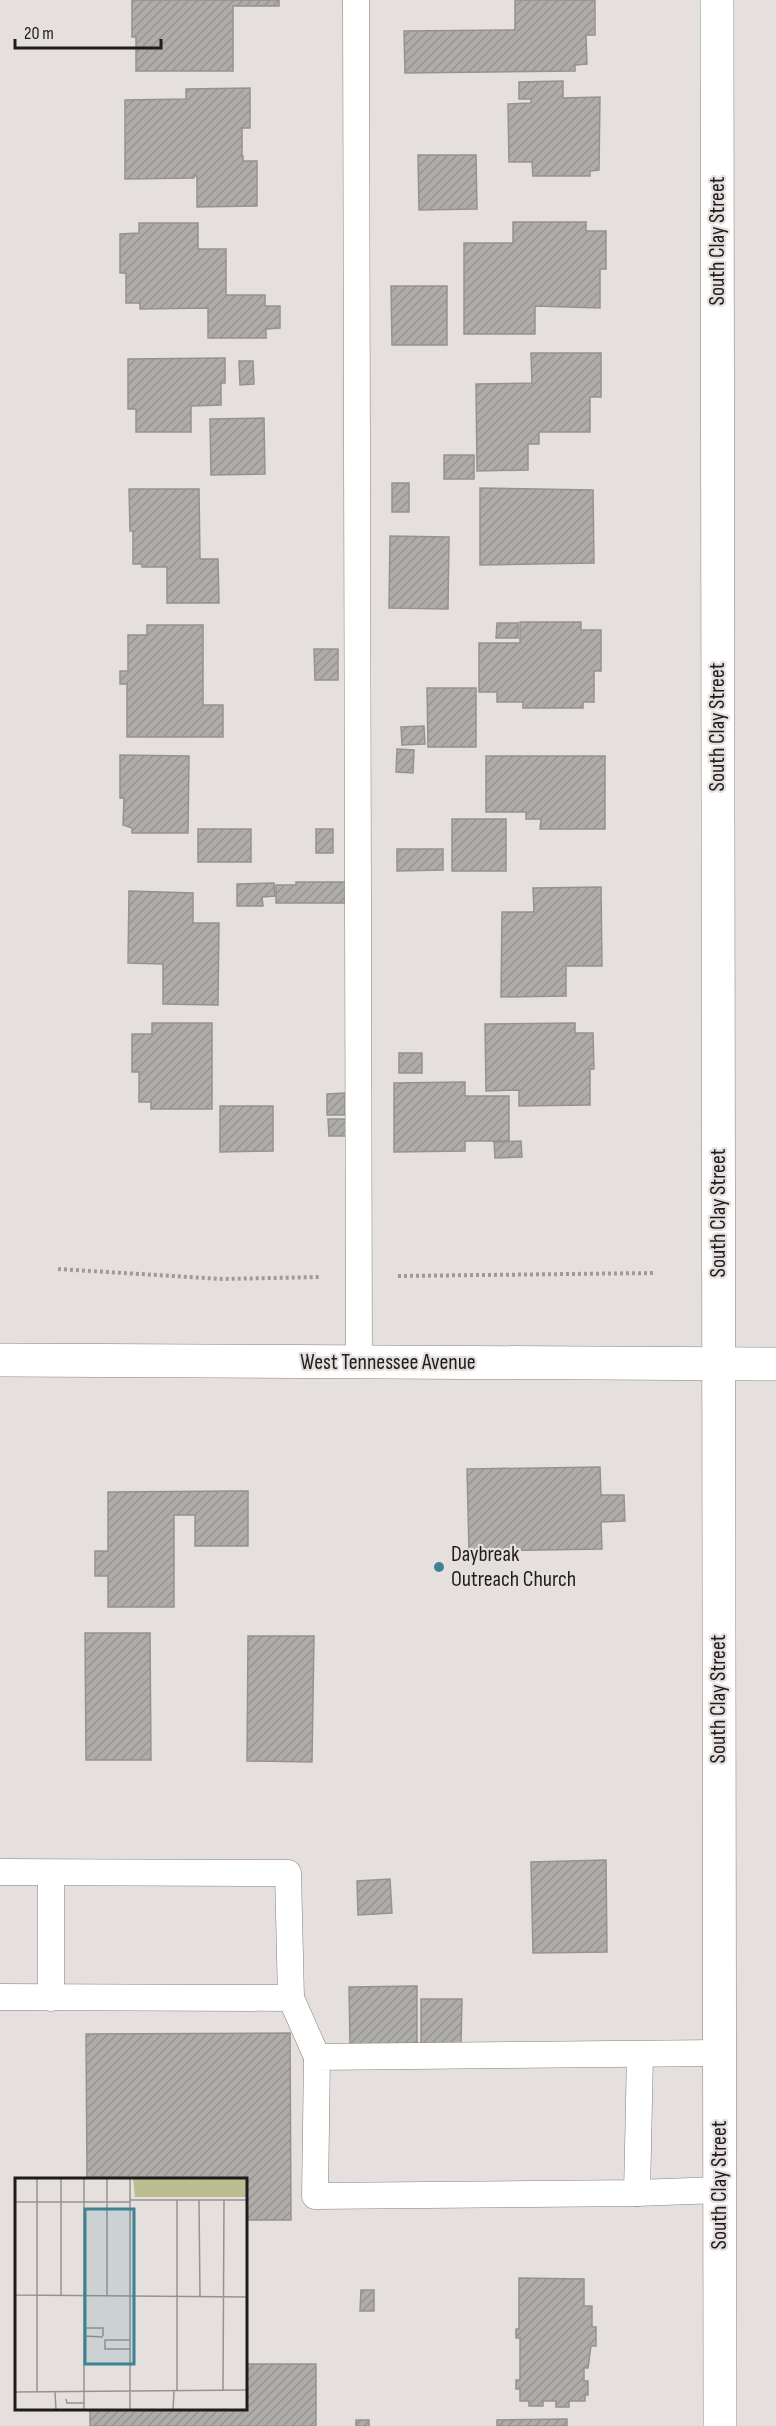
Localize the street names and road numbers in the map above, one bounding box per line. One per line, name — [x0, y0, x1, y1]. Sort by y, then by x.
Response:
street label: South Clay Street — [704, 176, 731, 305]
street label: South Clay Street — [704, 662, 731, 791]
street label: South Clay Street — [705, 1148, 732, 1277]
street label: West Tennessee Avenue — [300, 1349, 476, 1376]
street label: South Clay Street — [705, 1634, 732, 1763]
street label: South Clay Street — [706, 2120, 733, 2249]

